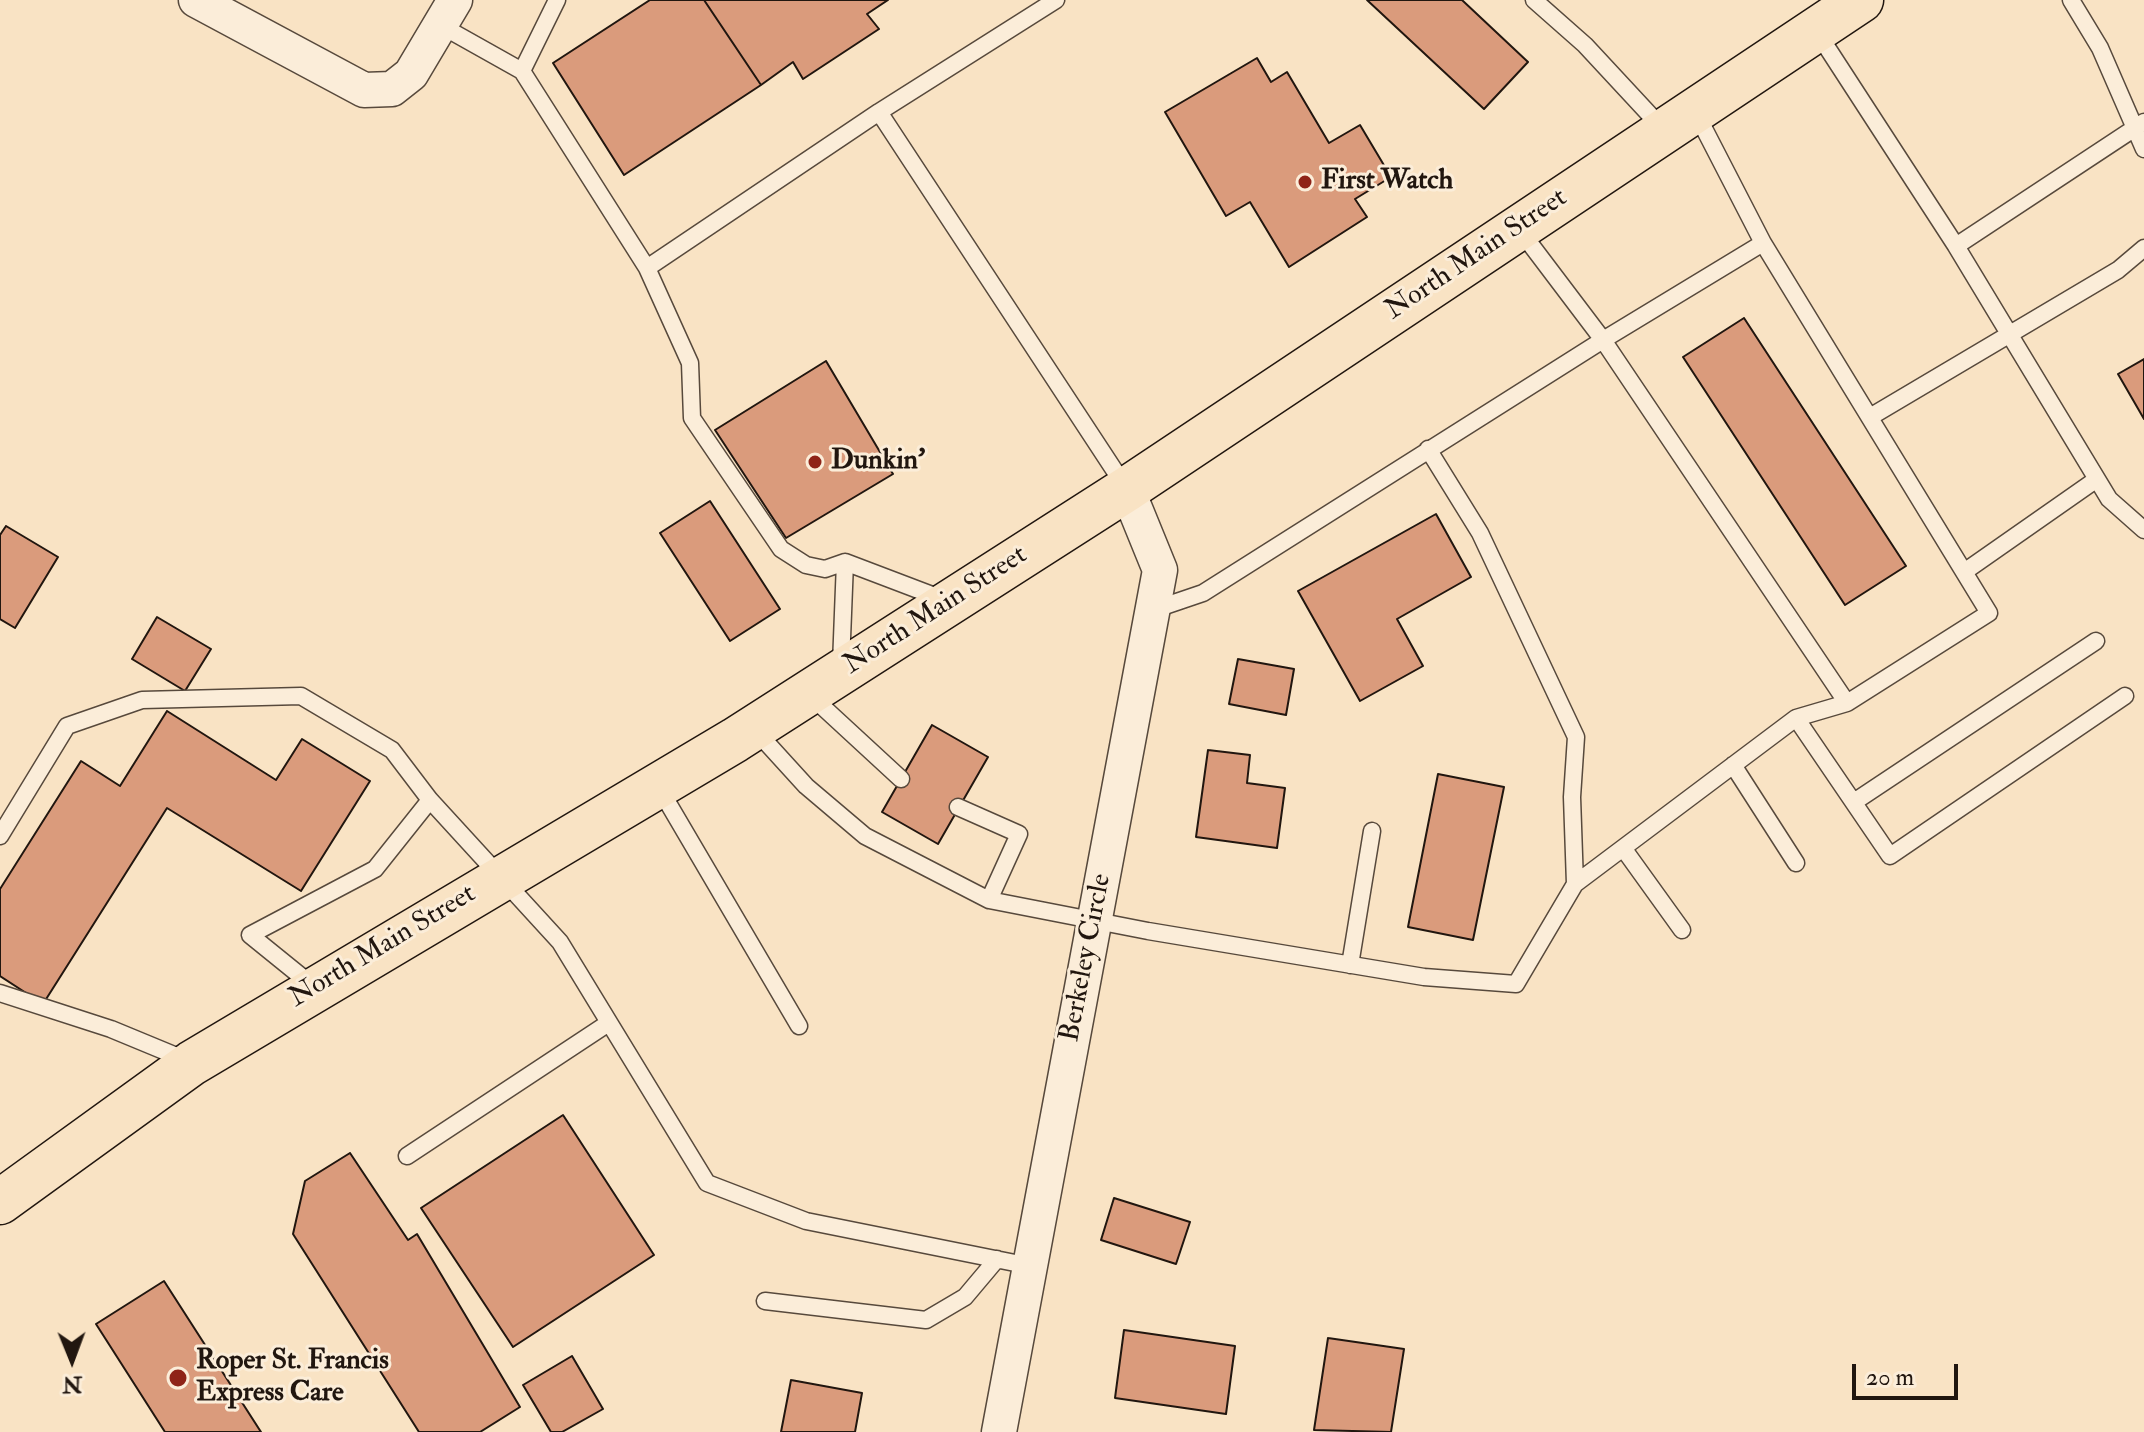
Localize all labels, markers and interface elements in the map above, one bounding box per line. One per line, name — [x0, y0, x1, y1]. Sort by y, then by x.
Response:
place label: First Watch — [1321, 165, 1453, 199]
marker: First Watch — [1296, 173, 1314, 191]
street label: North Main Street — [1380, 182, 1574, 328]
place label: Dunkin' — [831, 445, 925, 479]
marker: Dunkin' — [806, 453, 824, 471]
street label: North Main Street — [838, 539, 1034, 683]
street label: Berkeley Circle — [1054, 871, 1120, 1045]
street label: North Main Street — [284, 878, 482, 1016]
north arrow — [32, 1320, 112, 1400]
place label: Roper St. Francis Express Care — [196, 1345, 389, 1411]
scale bar — [1856, 1348, 1962, 1398]
text: 20 m — [1866, 1362, 1914, 1393]
marker: Roper St. Francis Express Care — [167, 1367, 189, 1389]
text: N — [62, 1370, 83, 1398]

